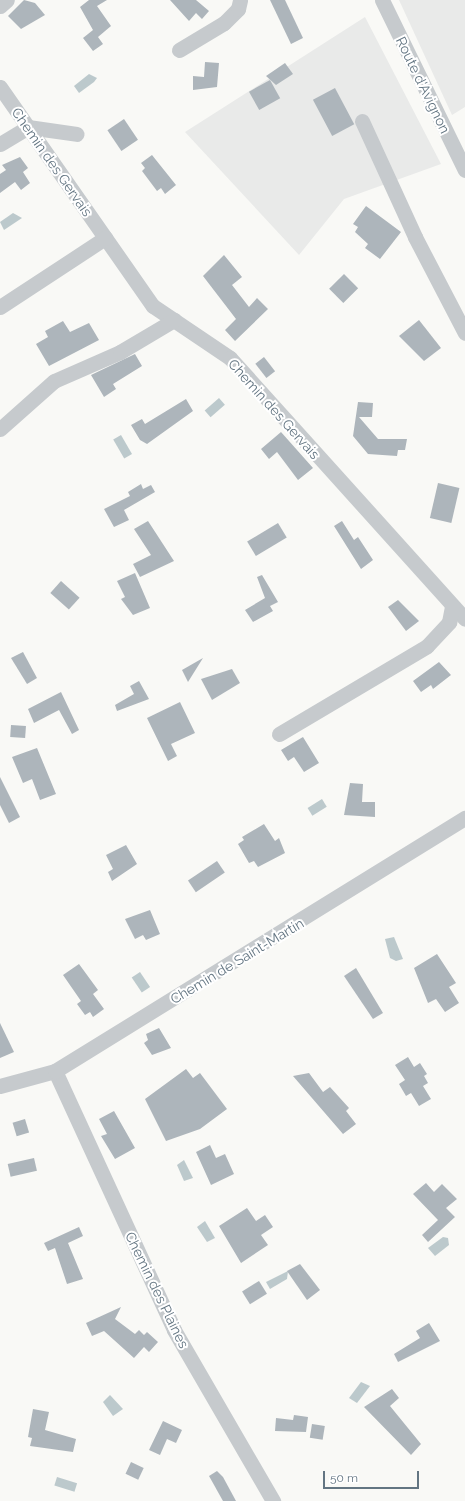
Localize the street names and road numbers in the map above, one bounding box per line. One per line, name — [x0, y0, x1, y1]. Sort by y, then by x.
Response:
street label: Route d'Avignon — [392, 34, 454, 136]
street label: Chemin des Gervais — [8, 104, 96, 220]
street label: Chemin des Gervais — [225, 356, 323, 462]
street label: Chemin de Saint-Martin — [167, 914, 307, 1008]
street label: Chemin des Plaines — [122, 1229, 192, 1351]

